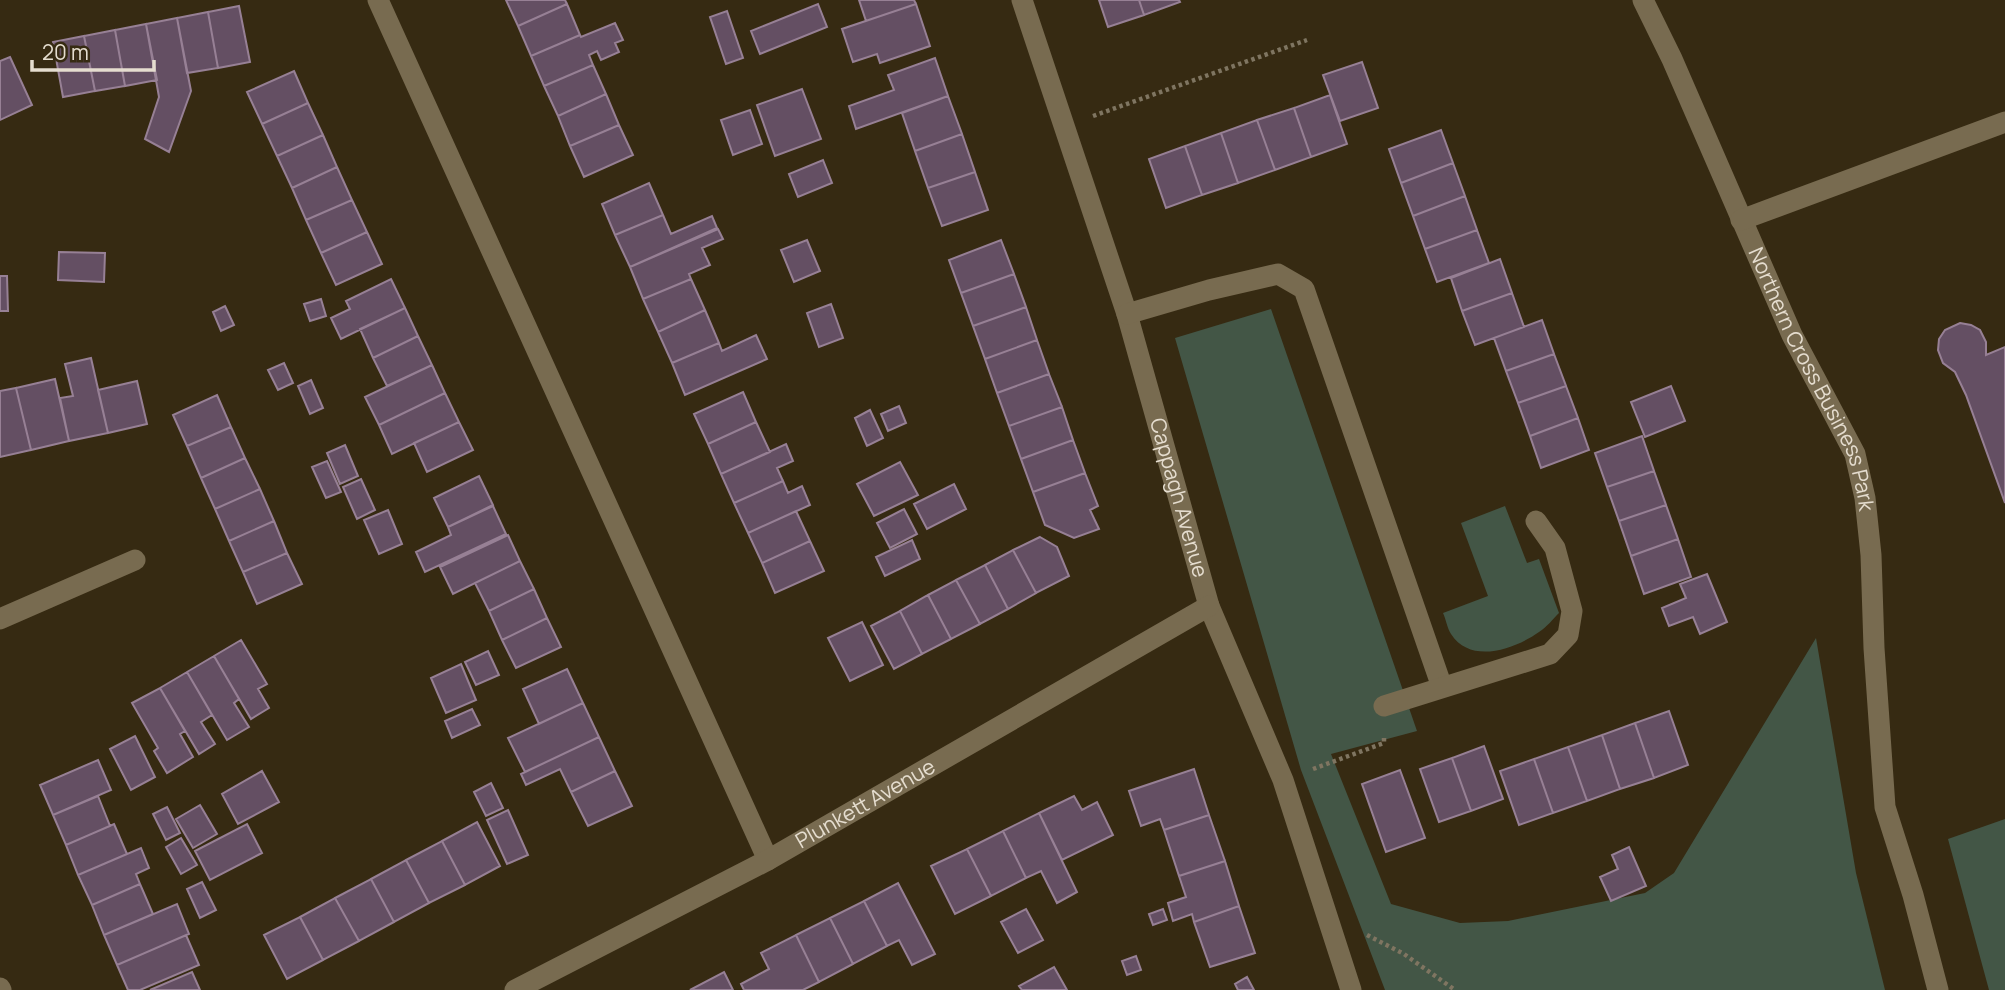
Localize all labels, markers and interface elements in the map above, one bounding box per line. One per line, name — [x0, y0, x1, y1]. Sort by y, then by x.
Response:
scale bar — [32, 28, 154, 72]
text: 20 m — [42, 38, 89, 66]
street label: Northern Cross Business Park — [1743, 243, 1881, 513]
street label: Cappagh Avenue — [1144, 415, 1215, 580]
street label: Plunkett Avenue — [790, 752, 940, 854]

